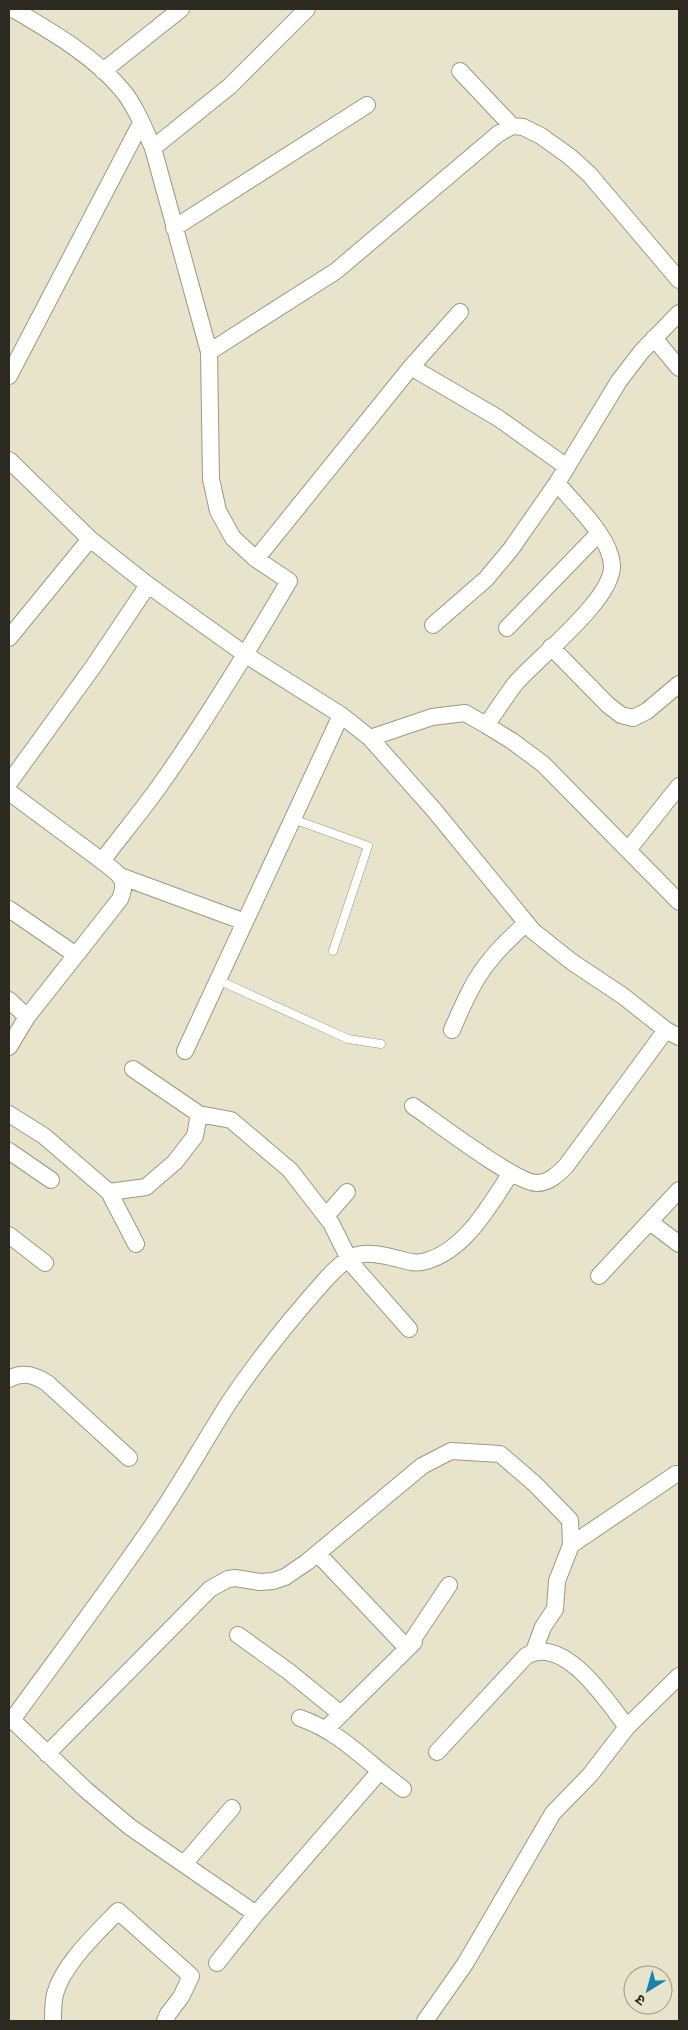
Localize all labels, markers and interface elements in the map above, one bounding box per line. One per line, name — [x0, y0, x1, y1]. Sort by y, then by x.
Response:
north arrow — [623, 1965, 673, 2015]
text: उ — [630, 1990, 649, 2011]

